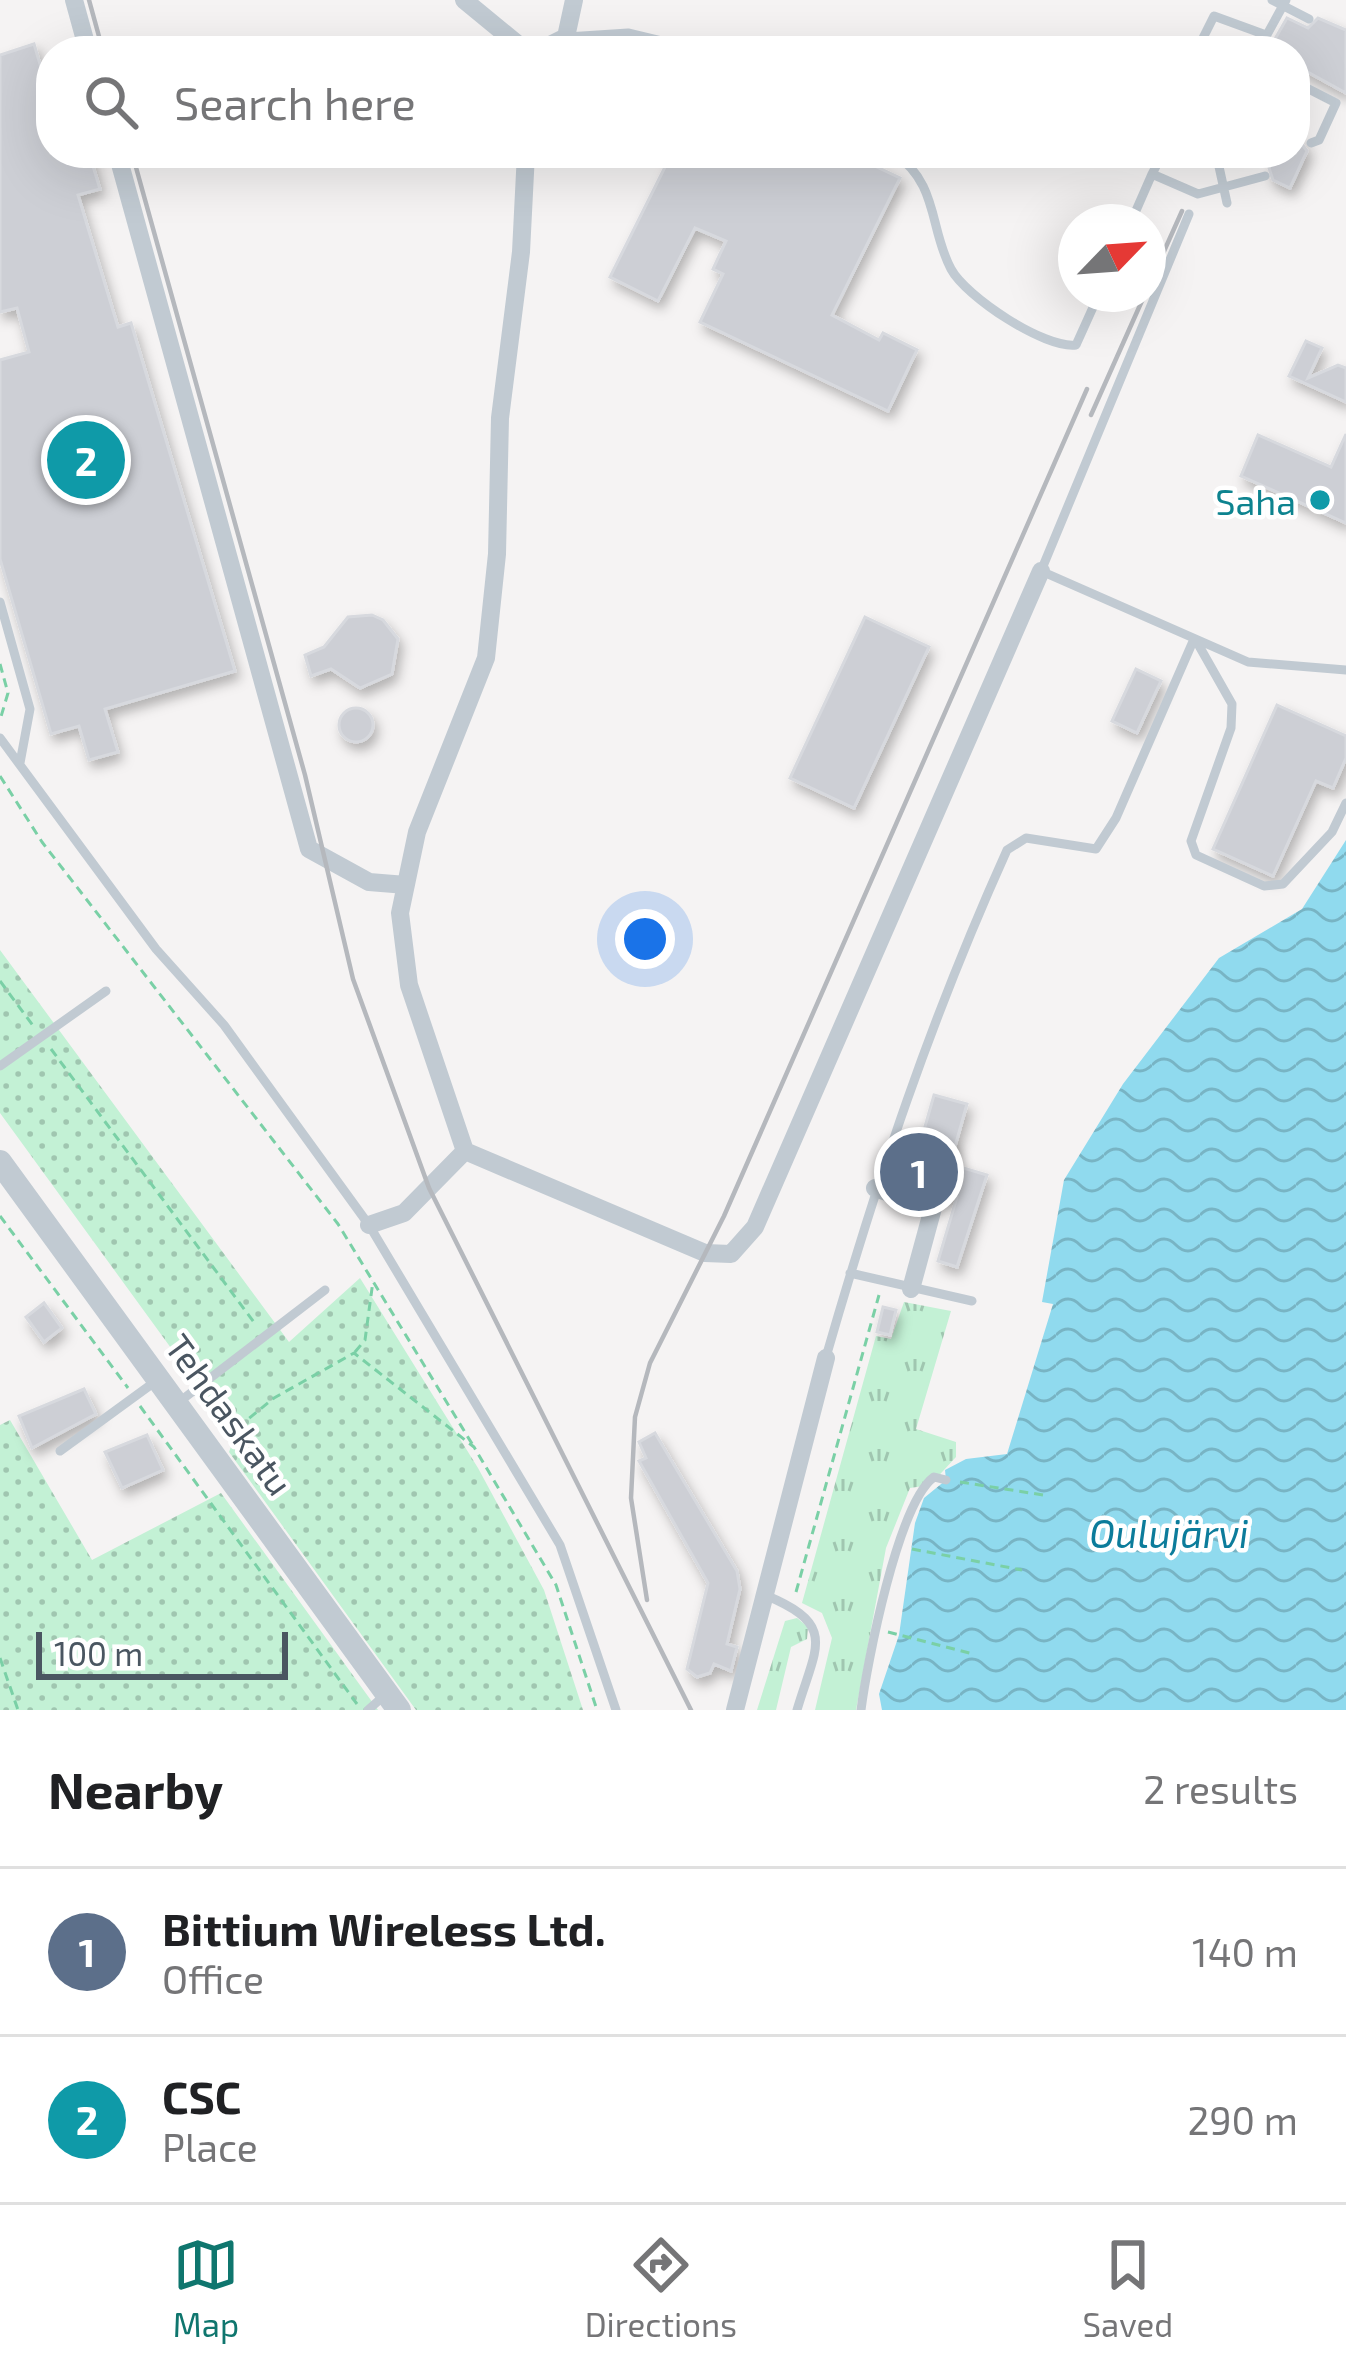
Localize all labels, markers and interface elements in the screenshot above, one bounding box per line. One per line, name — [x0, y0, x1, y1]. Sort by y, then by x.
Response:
search box — [36, 36, 1310, 168]
icon: search — [78, 69, 144, 135]
text: Search here — [174, 75, 416, 129]
north arrow — [1058, 204, 1166, 312]
pin: 2 — [47, 415, 125, 505]
place label: Saha — [1215, 479, 1296, 522]
marker: Saha — [1307, 487, 1333, 513]
your location — [615, 909, 675, 969]
pin: 1 — [880, 1127, 958, 1217]
street label: Tehdaskatu — [157, 1325, 303, 1503]
water label: Oulujärvi — [1089, 1509, 1249, 1556]
scale bar — [36, 1626, 288, 1679]
text: 100 m — [54, 1633, 143, 1673]
text: Nearby — [48, 1758, 223, 1819]
text: 2 results — [1143, 1765, 1298, 1812]
text: Bittium Wireless Ltd. — [162, 1901, 606, 1955]
text: 1 — [79, 1928, 95, 1975]
text: 140 m — [1192, 1928, 1298, 1975]
text: Office — [162, 1955, 264, 2002]
text: CSC — [162, 2069, 241, 2123]
text: 2 — [76, 2096, 98, 2143]
text: 290 m — [1187, 2096, 1298, 2143]
text: Place — [162, 2123, 258, 2170]
tab: Map — [173, 2232, 239, 2344]
tab: Directions — [585, 2232, 737, 2344]
tab: Saved — [1083, 2232, 1173, 2344]

